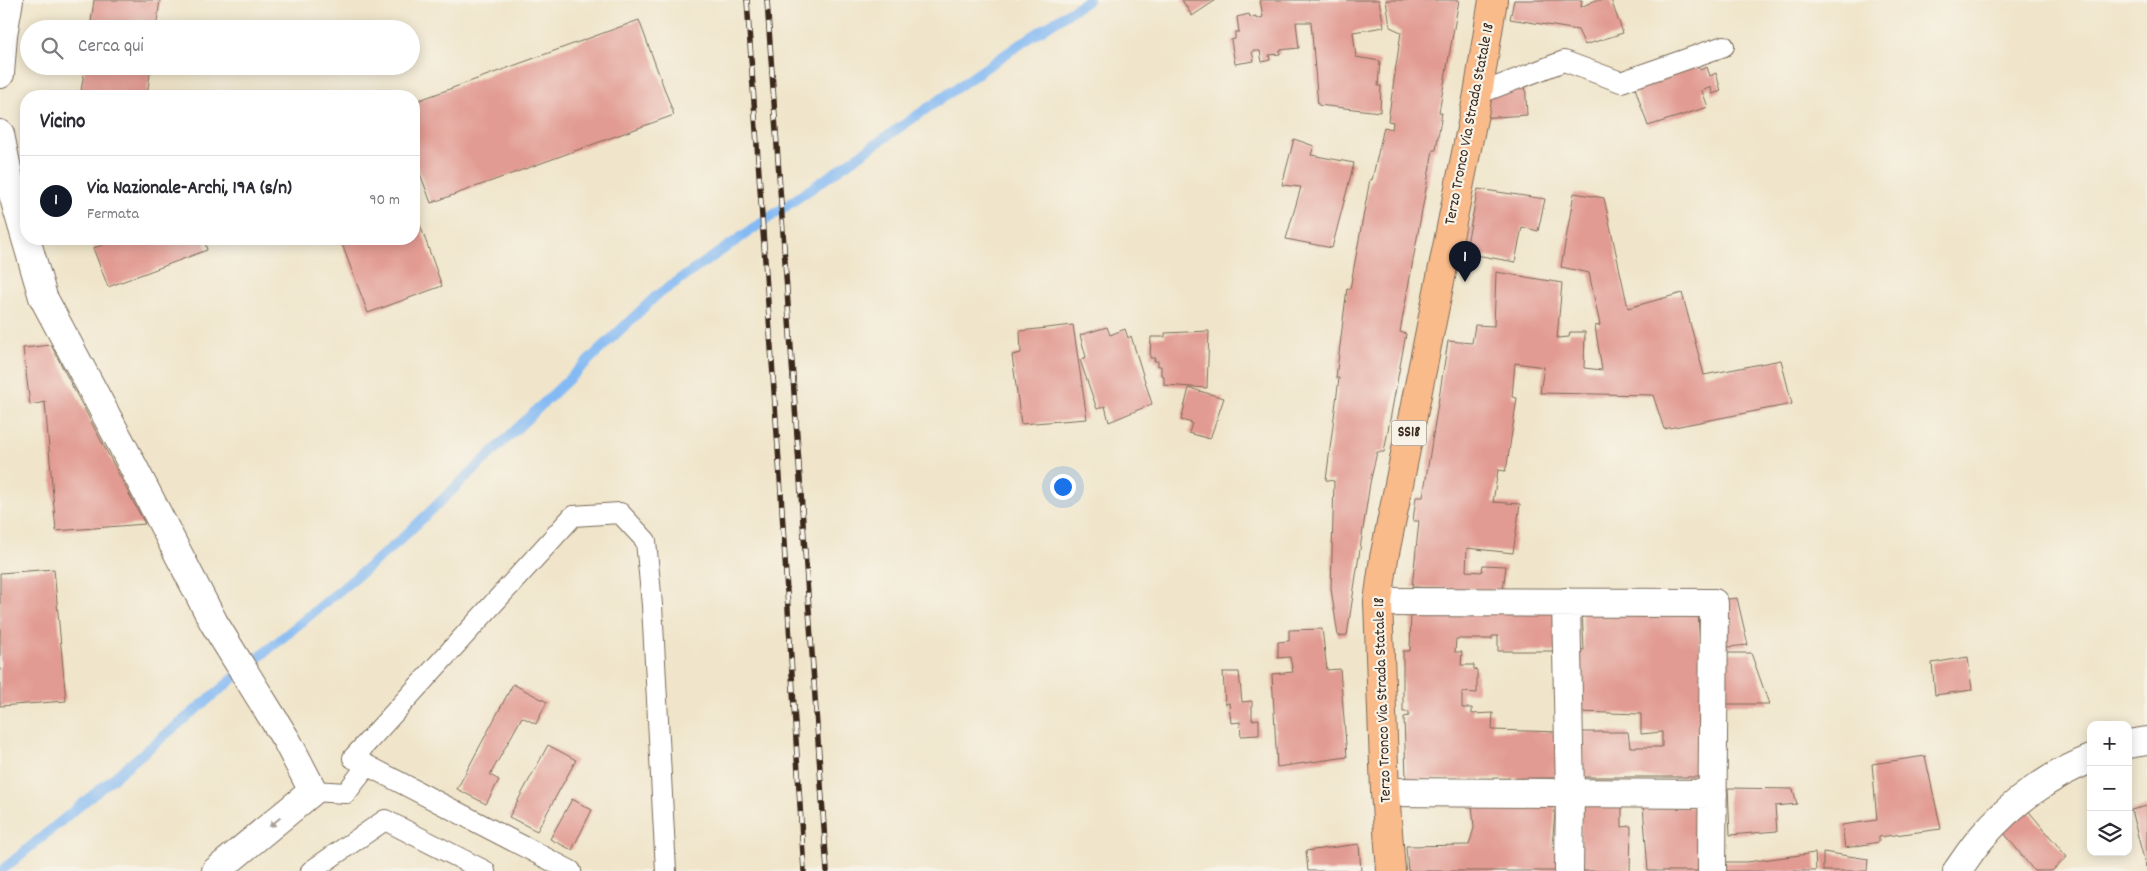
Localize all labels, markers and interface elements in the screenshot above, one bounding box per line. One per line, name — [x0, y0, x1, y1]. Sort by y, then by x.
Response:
search box — [20, 20, 420, 75]
street label: Terzo Tronco Via Strada Statale 18 — [1439, 21, 1501, 227]
icon: search — [38, 34, 66, 62]
text: Cerca qui — [78, 34, 144, 61]
text: Vicino — [40, 108, 85, 138]
text: Via Nazionale-Archi, 19A (s/n) — [87, 176, 292, 203]
text: 1 — [54, 189, 58, 212]
text: 90 m — [369, 189, 400, 212]
text: Fermata — [87, 203, 139, 226]
pin: 1 — [1449, 241, 1481, 282]
road number: SS18 — [1392, 420, 1426, 446]
your location — [1050, 474, 1076, 500]
street label: Terzo Tronco Via Strada Statale 18 — [1368, 597, 1398, 803]
map controls — [2087, 721, 2132, 856]
button: + — [2087, 721, 2132, 766]
button: − — [2087, 766, 2132, 811]
button: layers — [2087, 811, 2132, 856]
one-way arrow — [269, 816, 282, 827]

